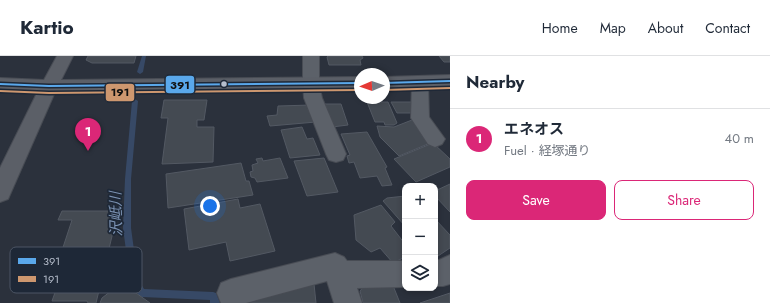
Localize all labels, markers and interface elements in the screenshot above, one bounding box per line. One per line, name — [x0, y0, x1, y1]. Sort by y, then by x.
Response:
text: Kartio — [20, 14, 74, 41]
text: Home — [542, 18, 578, 38]
text: Map — [600, 18, 626, 38]
text: About — [648, 18, 683, 38]
text: Contact — [705, 18, 750, 38]
north arrow — [354, 68, 390, 104]
text: Nearby — [466, 70, 524, 94]
line badge: 391 — [165, 75, 195, 94]
text: 391 — [170, 77, 190, 93]
unlabelled marker — [219, 79, 229, 89]
line badge: 191 — [105, 83, 135, 102]
text: 191 — [111, 84, 129, 100]
pin: 1 — [75, 118, 101, 151]
text: エネオス — [504, 118, 564, 140]
text: 1 — [476, 129, 482, 148]
text: 40 m — [725, 129, 754, 148]
text: Fuel · 経塚通り — [504, 141, 590, 160]
button: Save — [466, 180, 606, 220]
button: Share — [614, 180, 754, 220]
map controls — [402, 183, 438, 291]
button: + — [402, 183, 438, 219]
water label: 沢岻川 — [105, 189, 127, 237]
your location — [200, 196, 220, 216]
button: − — [402, 219, 438, 255]
legend — [10, 247, 142, 293]
text: 391 — [43, 253, 60, 269]
button: layers — [402, 255, 438, 291]
text: 191 — [43, 271, 59, 287]

